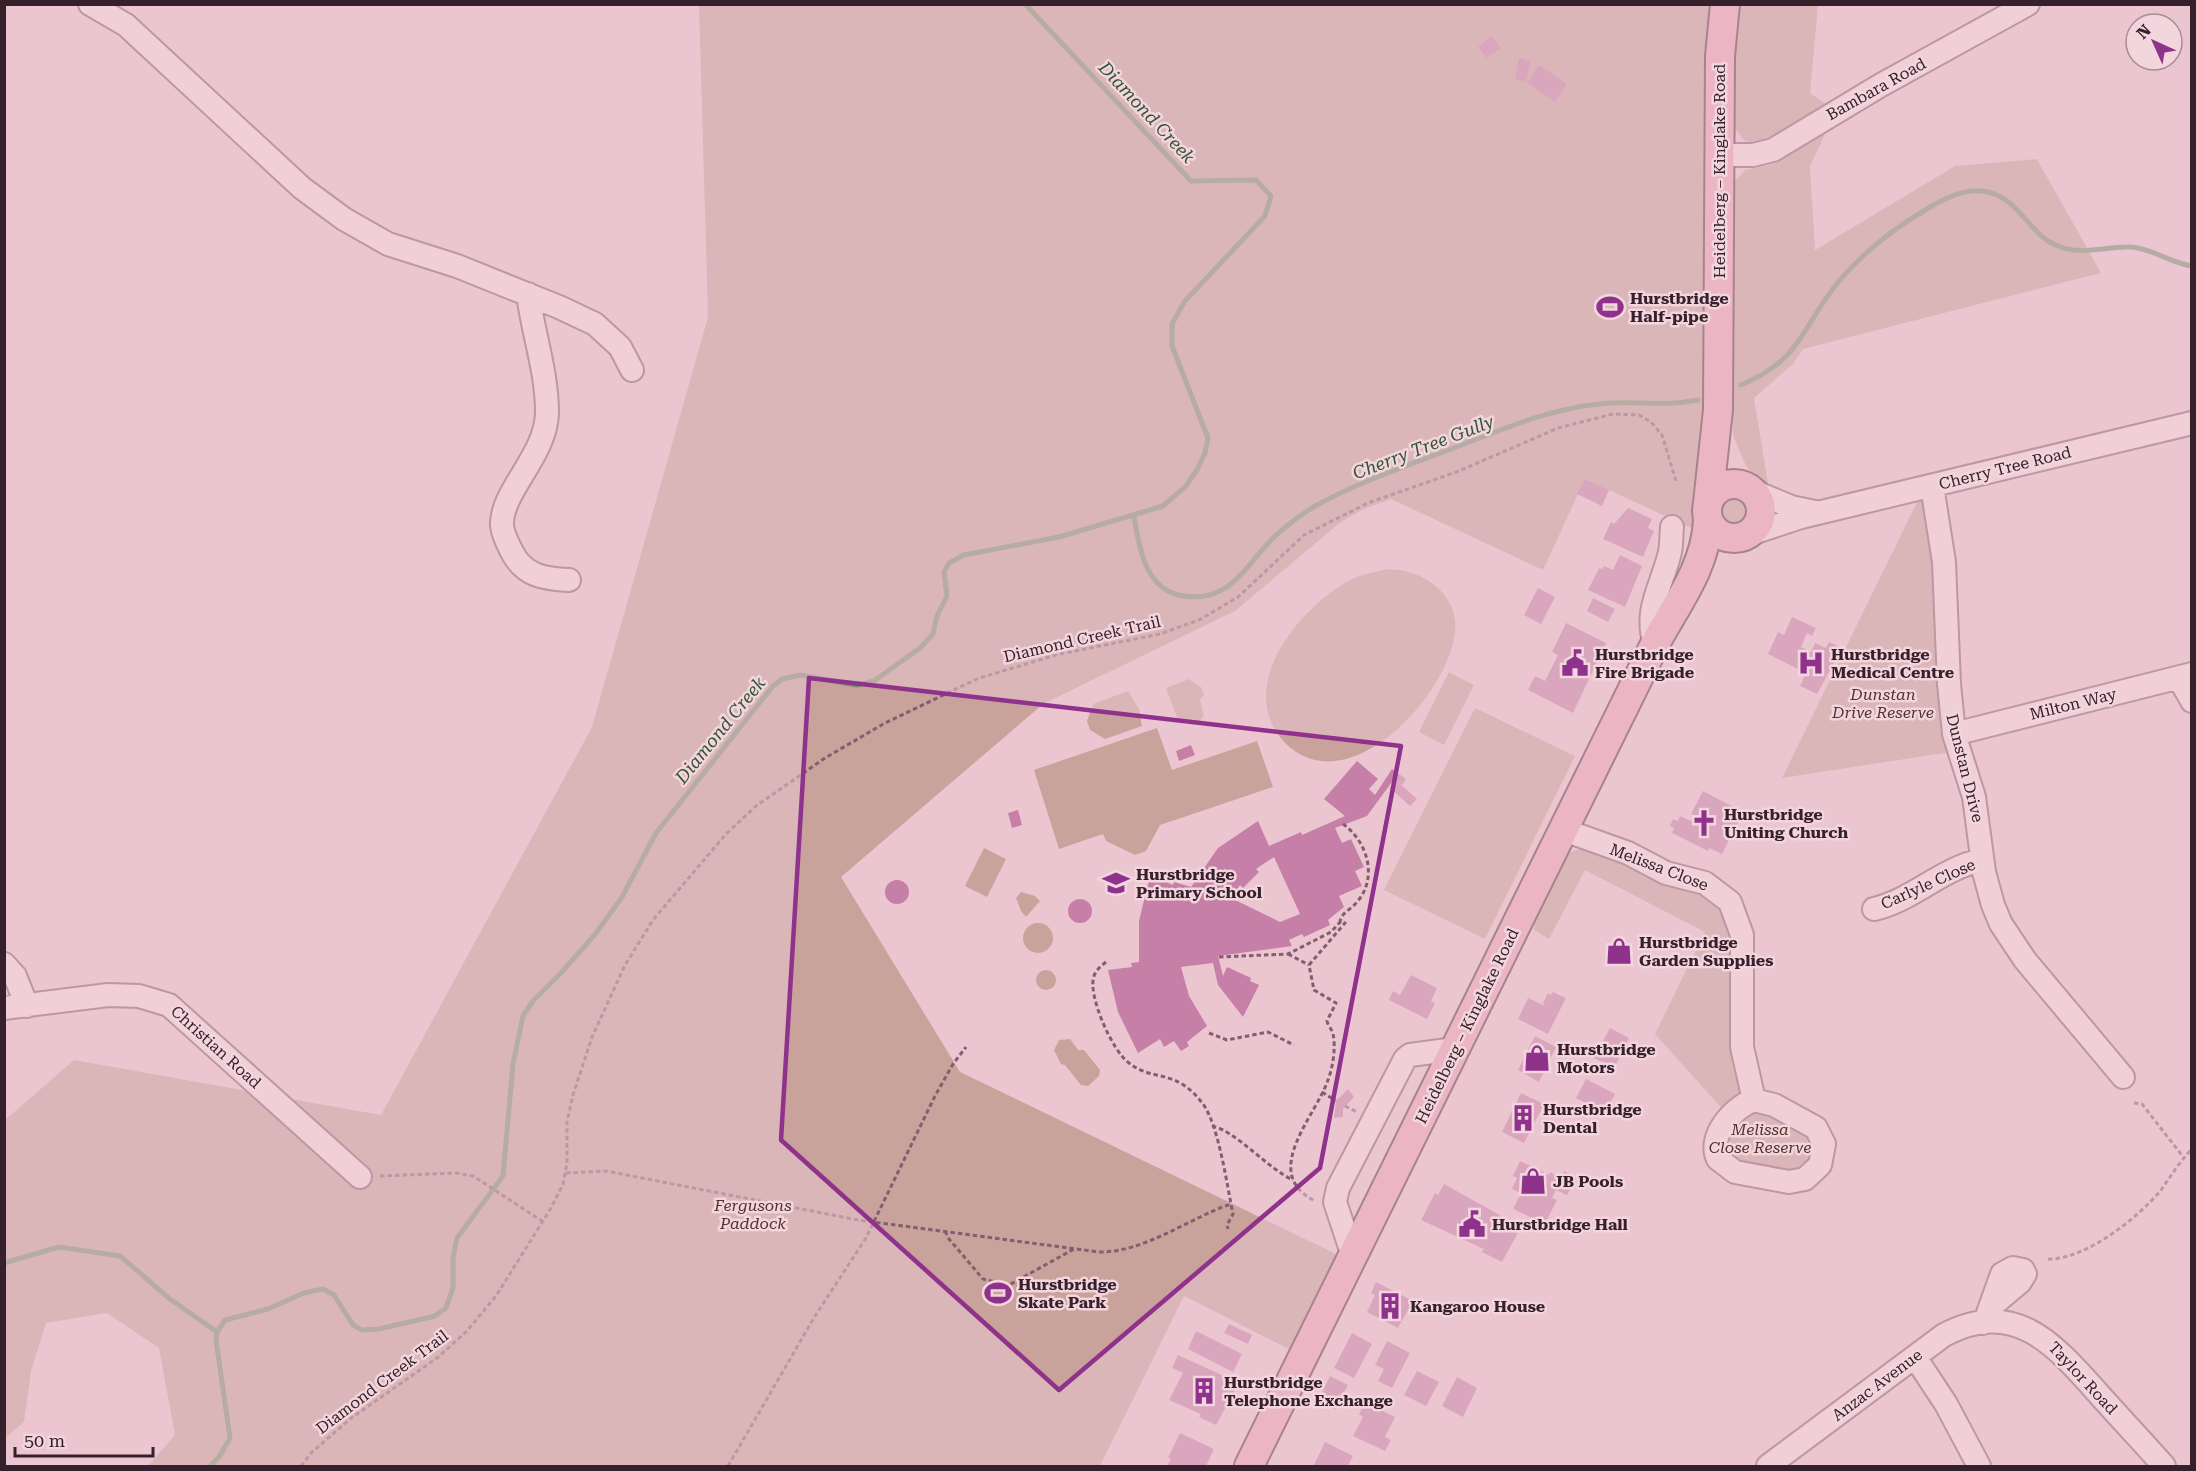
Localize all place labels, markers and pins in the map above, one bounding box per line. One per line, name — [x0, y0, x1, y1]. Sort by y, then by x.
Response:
place label: Hurstbridge Half-pipe — [1630, 289, 1729, 326]
sports icon: Hurstbridge Half-pipe — [1595, 292, 1625, 322]
place label: Hurstbridge Fire Brigade — [1595, 645, 1694, 682]
place label: Hurstbridge Medical Centre — [1831, 645, 1954, 682]
public building icon: Hurstbridge Fire Brigade — [1560, 648, 1590, 678]
hospital icon: Hurstbridge Medical Centre — [1796, 648, 1826, 678]
place label: Hurstbridge Uniting Church — [1724, 805, 1848, 842]
church icon: Hurstbridge Uniting Church — [1689, 808, 1719, 838]
place label: Hurstbridge Primary School — [1136, 865, 1263, 902]
school or university icon: Hurstbridge Primary School — [1101, 868, 1131, 898]
place label: Hurstbridge Garden Supplies — [1639, 933, 1773, 970]
shop icon: Hurstbridge Garden Supplies — [1604, 936, 1634, 966]
place label: Hurstbridge Motors — [1557, 1040, 1656, 1077]
shop icon: Hurstbridge Motors — [1522, 1043, 1552, 1073]
place label: Hurstbridge Dental — [1543, 1100, 1642, 1137]
building icon: Hurstbridge Dental — [1508, 1103, 1538, 1133]
shop icon: JB Pools — [1518, 1166, 1548, 1196]
place label: JB Pools — [1553, 1172, 1623, 1191]
public building icon: Hurstbridge Hall — [1457, 1209, 1487, 1239]
place label: Hurstbridge Hall — [1492, 1215, 1629, 1234]
place label: Hurstbridge Skate Park — [1018, 1275, 1117, 1312]
sports icon: Hurstbridge Skate Park — [983, 1278, 1013, 1308]
building icon: Kangaroo House — [1375, 1291, 1405, 1321]
place label: Kangaroo House — [1410, 1297, 1545, 1316]
place label: Hurstbridge Telephone Exchange — [1224, 1373, 1393, 1410]
building icon: Hurstbridge Telephone Exchange — [1189, 1376, 1219, 1406]

